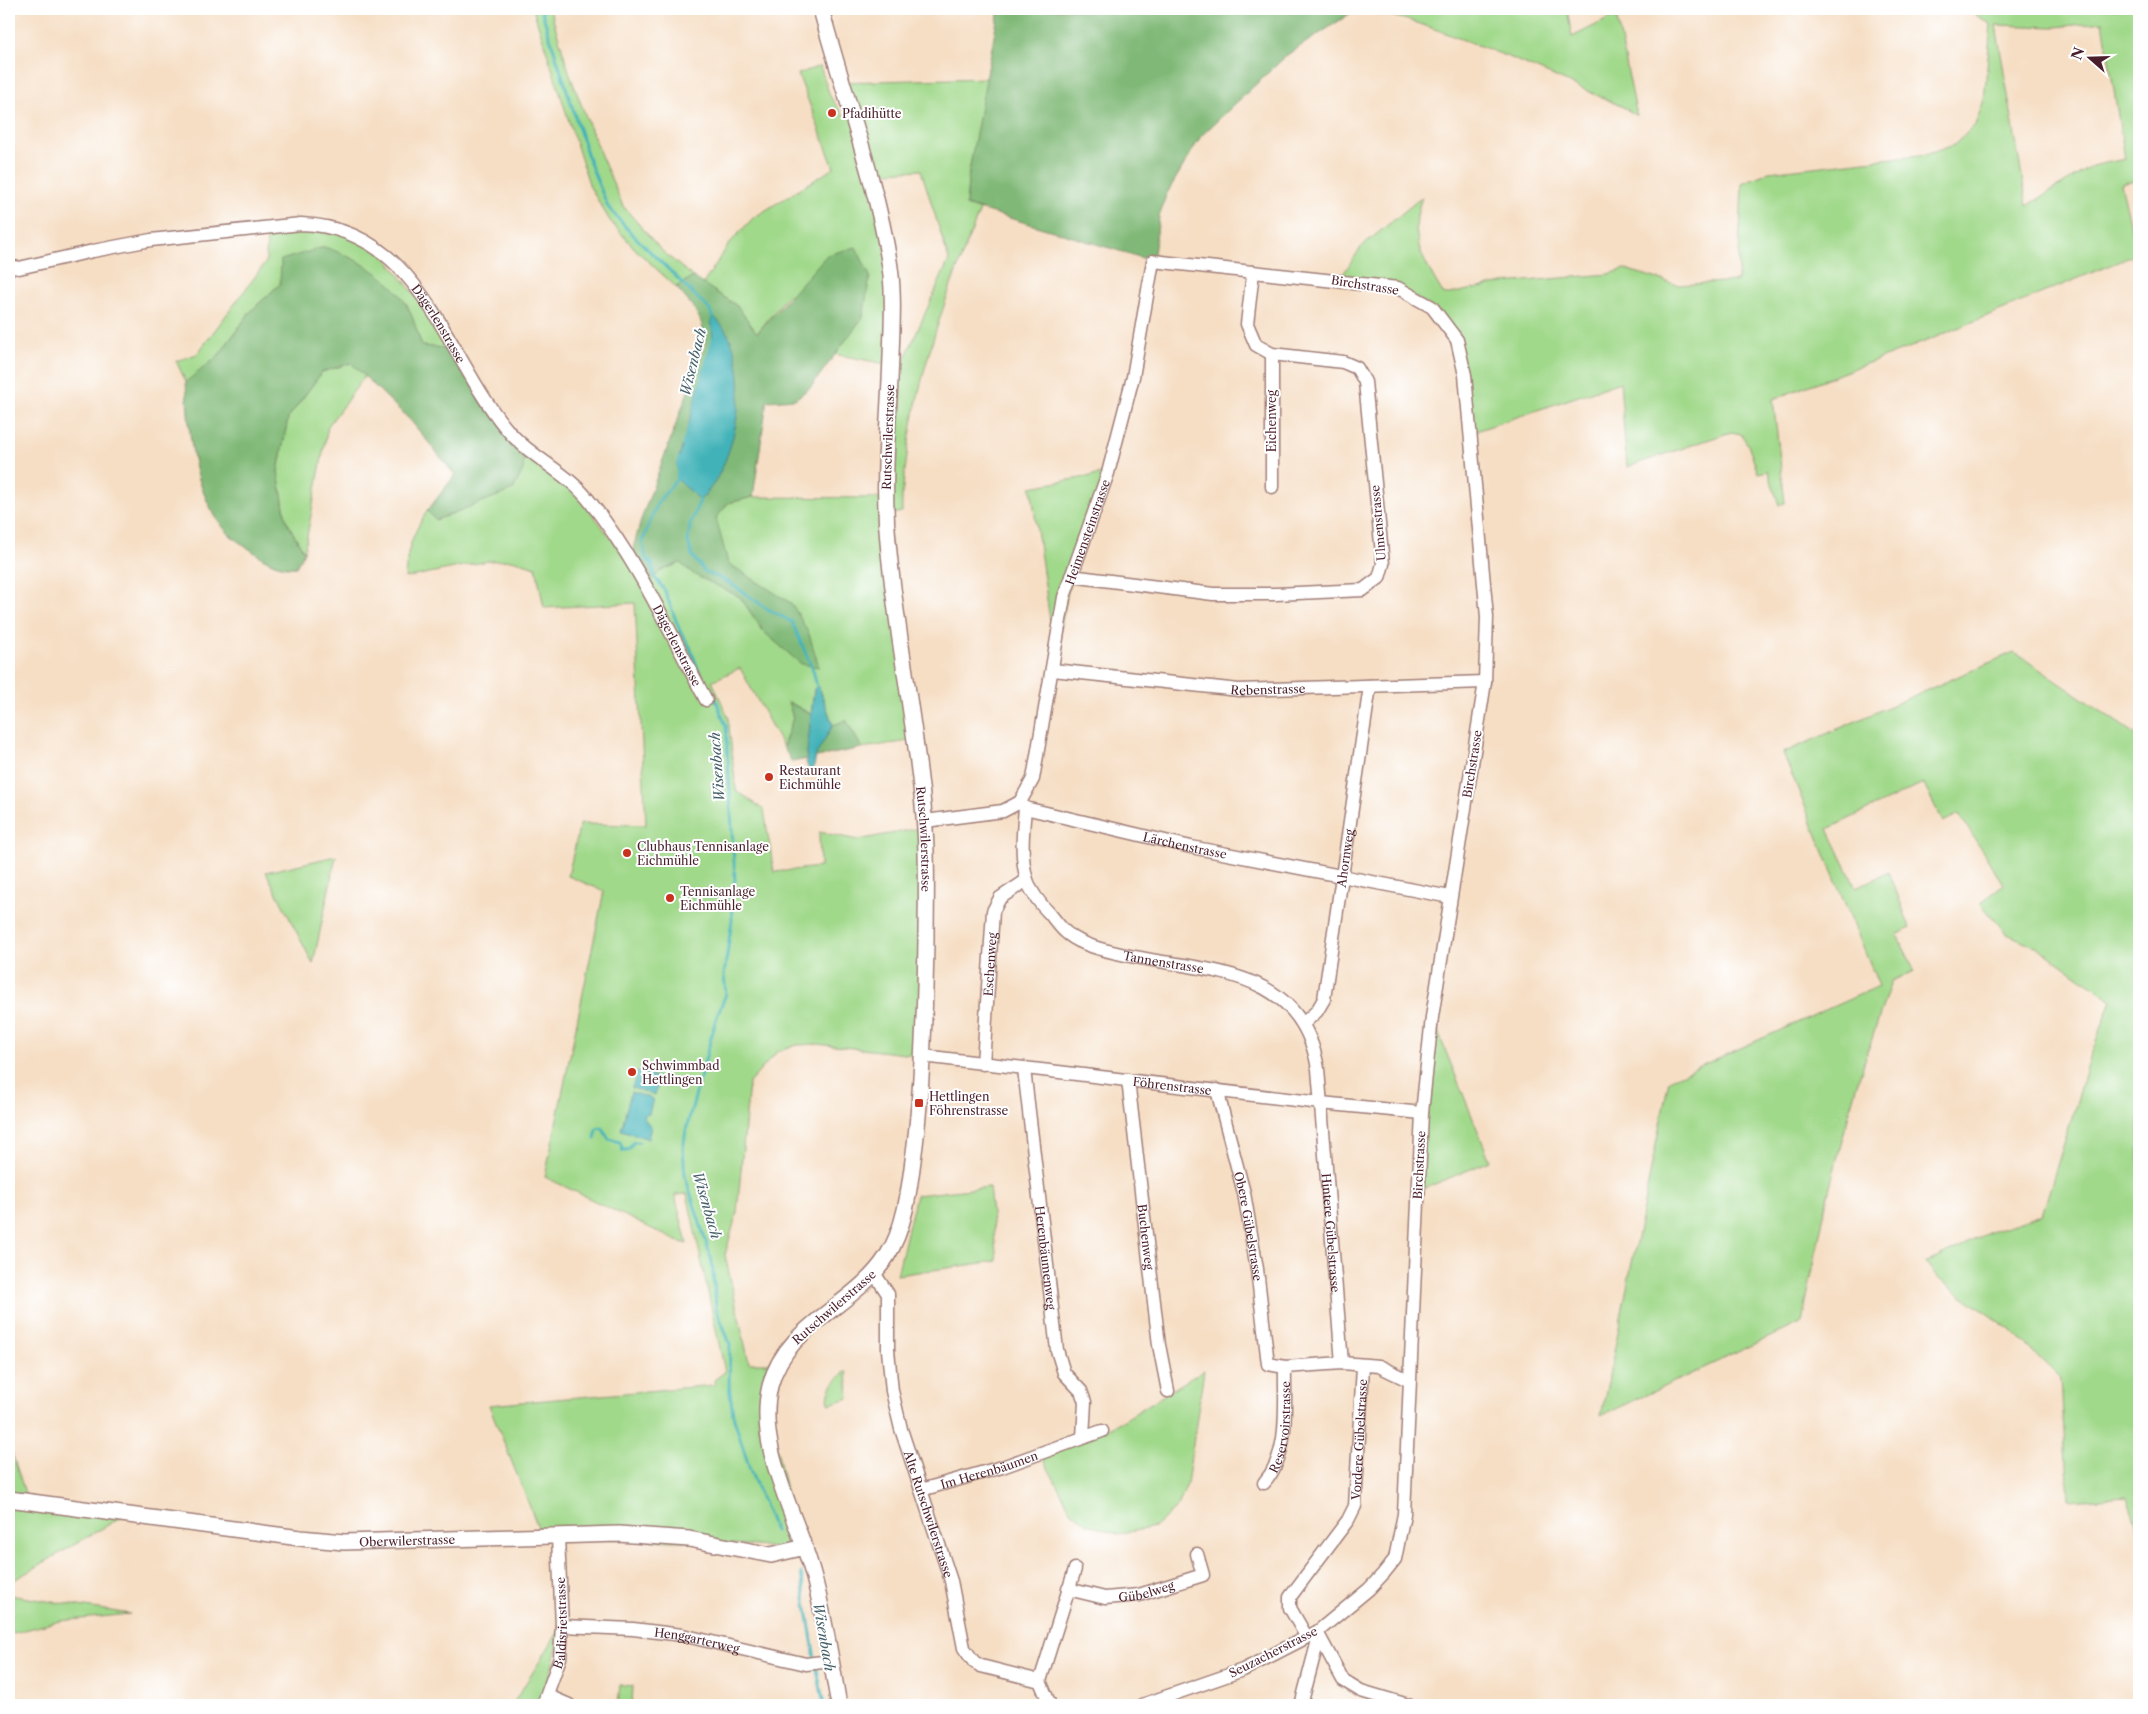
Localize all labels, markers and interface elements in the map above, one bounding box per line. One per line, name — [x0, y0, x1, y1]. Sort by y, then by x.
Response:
north arrow — [2066, 32, 2116, 82]
text: N — [2067, 45, 2088, 62]
place label: Pfadihütte — [842, 106, 902, 121]
marker: Pfadihütte — [826, 107, 838, 119]
street label: Birchstrasse — [1330, 272, 1400, 298]
street label: Dägerlenstrasse — [409, 281, 469, 366]
water label: Wisenbach — [676, 326, 710, 398]
street label: Rutschwilerstrasse — [879, 384, 897, 490]
street label: Eichenweg — [1264, 389, 1279, 452]
street label: Heimensteinstrasse — [1061, 477, 1113, 587]
street label: Ulmenstrasse — [1367, 484, 1389, 562]
street label: Dägerlenstrasse — [650, 602, 705, 689]
street label: Rebenstrasse — [1230, 680, 1306, 698]
street label: Birchstrasse — [1459, 729, 1485, 799]
water label: Wisenbach — [706, 732, 728, 802]
place label: Restaurant Eichmühle — [779, 763, 841, 792]
marker: Restaurant Eichmühle — [763, 771, 775, 783]
street label: Rutschwilerstrasse — [914, 785, 934, 892]
street label: Ahornweg — [1333, 827, 1356, 889]
street label: Lärchenstrasse — [1142, 829, 1228, 861]
place label: Clubhaus Tennisanlage Eichmühle — [637, 839, 769, 868]
marker: Clubhaus Tennisanlage Eichmühle — [621, 847, 633, 859]
place label: Tennisanlage Eichmühle — [680, 884, 755, 913]
marker: Tennisanlage Eichmühle — [664, 892, 676, 904]
street label: Eschenweg — [980, 931, 999, 997]
street label: Tannenstrasse — [1122, 947, 1205, 976]
place label: Schwimmbad Hettlingen — [642, 1058, 720, 1087]
marker: Schwimmbad Hettlingen — [626, 1066, 638, 1078]
street label: Föhrenstrasse — [1132, 1073, 1213, 1098]
place label: Hettlingen Föhrenstrasse — [929, 1089, 1008, 1118]
marker: Hettlingen Föhrenstrasse — [913, 1097, 925, 1109]
street label: Birchstrasse — [1410, 1130, 1428, 1200]
water label: Wisenbach — [689, 1169, 725, 1241]
street label: Obere Gübelstrasse — [1231, 1170, 1266, 1282]
street label: Hintere Gübelstrasse — [1319, 1173, 1344, 1293]
street label: Buchenweg — [1135, 1203, 1158, 1271]
street label: Herenbäumenweg — [1033, 1205, 1060, 1311]
street label: Rutschwilerstrasse — [789, 1266, 879, 1347]
street label: Vordere Gübelstrasse — [1348, 1378, 1370, 1501]
street label: Reservoirstrasse — [1265, 1381, 1293, 1475]
street label: Im Herenbäumen — [939, 1447, 1040, 1492]
street label: Alte Rutschwilerstrasse — [901, 1448, 957, 1580]
street label: Oberwilerstrasse — [359, 1531, 456, 1549]
street label: Baldisrietstrasse — [549, 1576, 570, 1671]
street label: Gübelweg — [1118, 1577, 1177, 1604]
water label: Wisenbach — [809, 1601, 839, 1673]
street label: Seuzacherstrasse — [1226, 1623, 1320, 1681]
street label: Henggarterweg — [653, 1624, 742, 1656]

